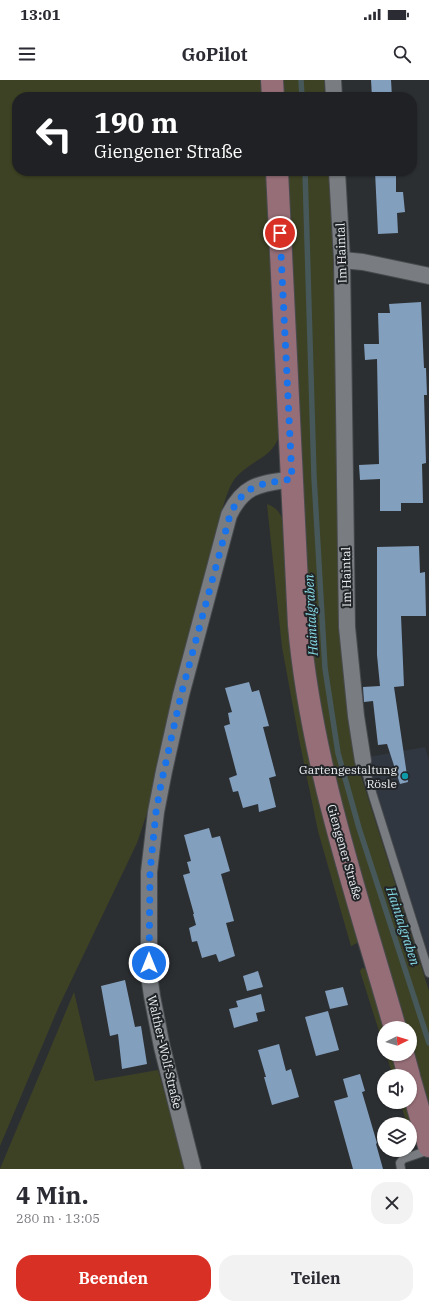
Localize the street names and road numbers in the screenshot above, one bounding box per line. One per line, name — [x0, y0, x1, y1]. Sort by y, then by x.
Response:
street label: Im Haintal — [332, 222, 350, 283]
street label: Im Haintal — [338, 546, 354, 607]
street label: Giengener Straße — [324, 802, 366, 902]
street label: Walther-Wolf-Straße — [145, 994, 185, 1110]

